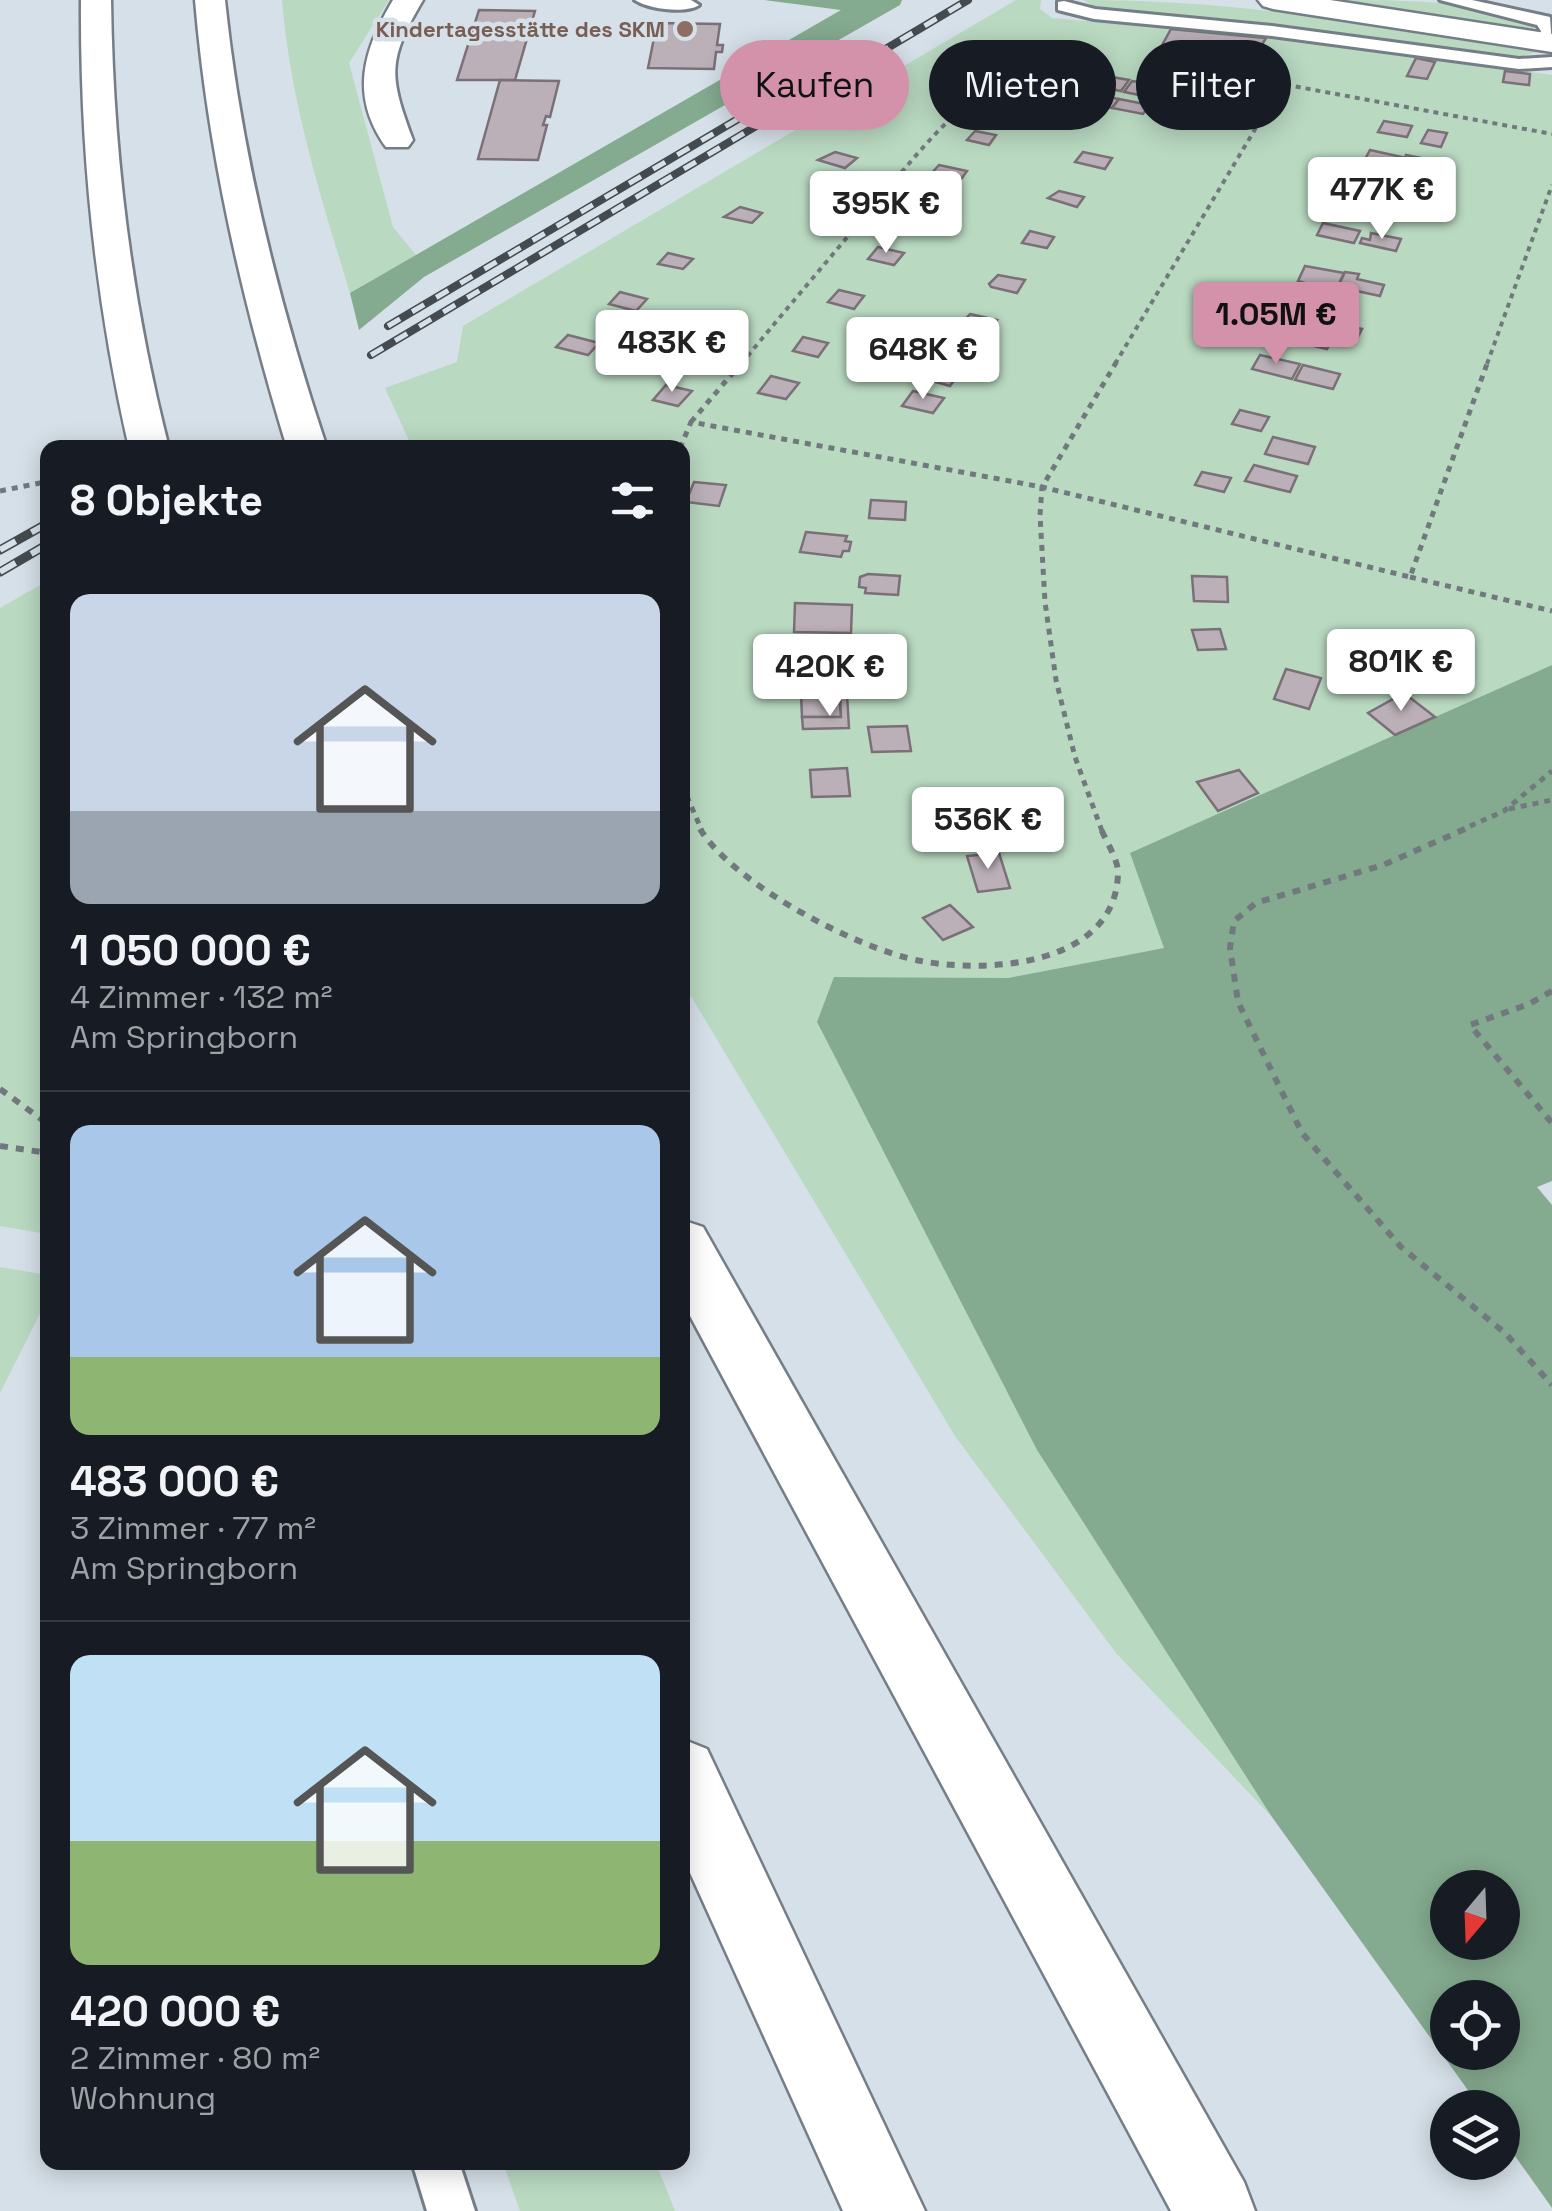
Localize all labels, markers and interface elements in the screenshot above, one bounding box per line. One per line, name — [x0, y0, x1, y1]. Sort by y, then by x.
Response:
place label: Kindertagesstätte des SKM — [376, 15, 665, 43]
marker: Kindertagesstätte des SKM — [674, 18, 696, 40]
chip: Kaufen — [720, 40, 909, 130]
chip: Mieten — [929, 40, 1116, 130]
chip: Filter — [1136, 40, 1291, 130]
pin: 477K € — [1301, 157, 1463, 242]
text: 477K € — [1330, 169, 1434, 209]
pin: 395K € — [805, 171, 967, 256]
text: 395K € — [832, 183, 940, 223]
pin: 1.05M € — [1184, 282, 1368, 367]
text: 1.05M € — [1215, 294, 1337, 334]
pin: 483K € — [591, 310, 753, 395]
pin: 648K € — [842, 317, 1004, 402]
text: 483K € — [618, 322, 726, 362]
text: 648K € — [868, 329, 978, 369]
icon: filters — [605, 473, 660, 528]
text: 8 Objekte — [70, 474, 263, 527]
pin: 801K € — [1320, 629, 1482, 714]
pin: 420K € — [749, 634, 911, 719]
text: 801K € — [1349, 641, 1453, 681]
text: 420K € — [775, 646, 885, 686]
icon: home — [275, 659, 455, 839]
pin: 536K € — [907, 787, 1069, 872]
text: 536K € — [934, 799, 1042, 839]
text: 1 050 000 € — [70, 924, 311, 977]
text: 4 Zimmer · 132 m² — [70, 977, 332, 1017]
text: Am Springborn — [70, 1017, 298, 1057]
icon: home — [275, 1190, 455, 1370]
text: 483 000 € — [70, 1455, 279, 1508]
text: 3 Zimmer · 77 m² — [70, 1508, 316, 1548]
text: Am Springborn — [70, 1548, 298, 1588]
icon: home — [275, 1720, 455, 1900]
north arrow — [1430, 1870, 1520, 1960]
map controls — [1430, 1870, 1520, 2180]
button: locate — [1430, 1980, 1520, 2070]
text: 420 000 € — [70, 1985, 280, 2038]
text: 2 Zimmer · 80 m² — [70, 2038, 320, 2078]
text: Wohnung — [70, 2078, 216, 2118]
button: layers — [1430, 2090, 1520, 2180]

